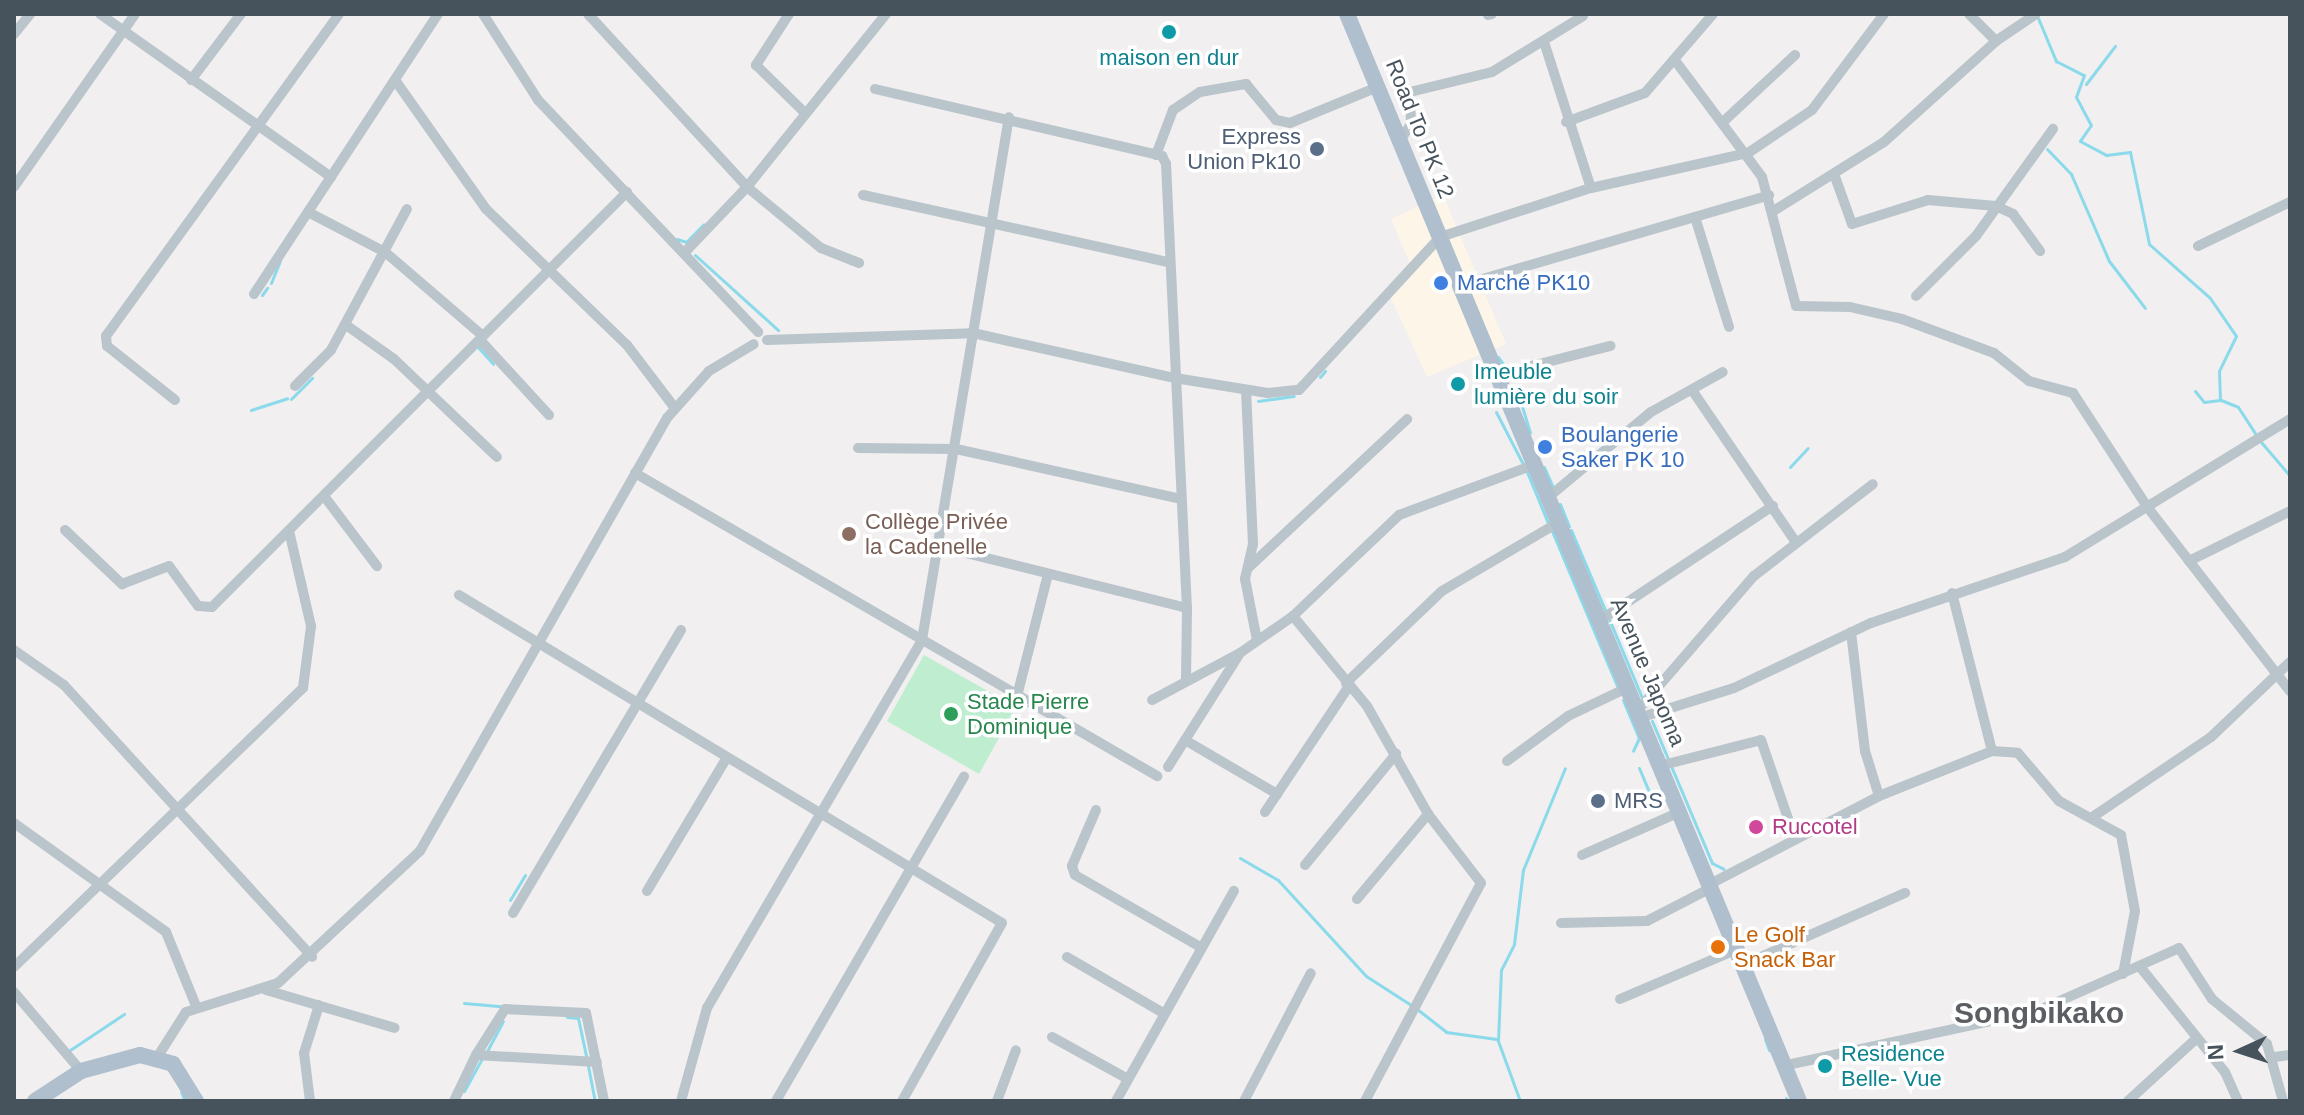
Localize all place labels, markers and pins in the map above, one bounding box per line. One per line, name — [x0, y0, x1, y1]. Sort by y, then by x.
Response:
marker: maison en dur — [1160, 23, 1178, 41]
place label: maison en dur — [1099, 45, 1239, 71]
place label: Express Union Pk10 — [1187, 123, 1301, 174]
marker: Express Union Pk10 — [1308, 140, 1326, 158]
place label: Marché PK10 — [1457, 270, 1590, 296]
marker: Marché PK10 — [1432, 274, 1450, 292]
place label: Imeuble lumière du soir — [1474, 358, 1618, 410]
marker: Imeuble lumière du soir — [1449, 375, 1467, 393]
place label: Boulangerie Saker PK 10 — [1561, 421, 1685, 472]
marker: Boulangerie Saker PK 10 — [1536, 438, 1554, 456]
place label: Collège Privée la Cadenelle — [865, 508, 1008, 560]
marker: Collège Privée la Cadenelle — [840, 525, 858, 543]
place label: Stade Pierre Dominique — [967, 688, 1089, 740]
marker: Stade Pierre Dominique — [942, 705, 960, 723]
place label: MRS — [1614, 788, 1663, 814]
marker: MRS — [1589, 792, 1607, 810]
place label: Ruccotel — [1772, 814, 1858, 840]
marker: Ruccotel — [1747, 818, 1765, 836]
place label: Le Golf Snack Bar — [1734, 921, 1835, 972]
marker: Le Golf Snack Bar — [1709, 938, 1727, 956]
place label: Residence Belle- Vue — [1841, 1040, 1945, 1092]
marker: Residence Belle- Vue — [1816, 1057, 1834, 1075]

